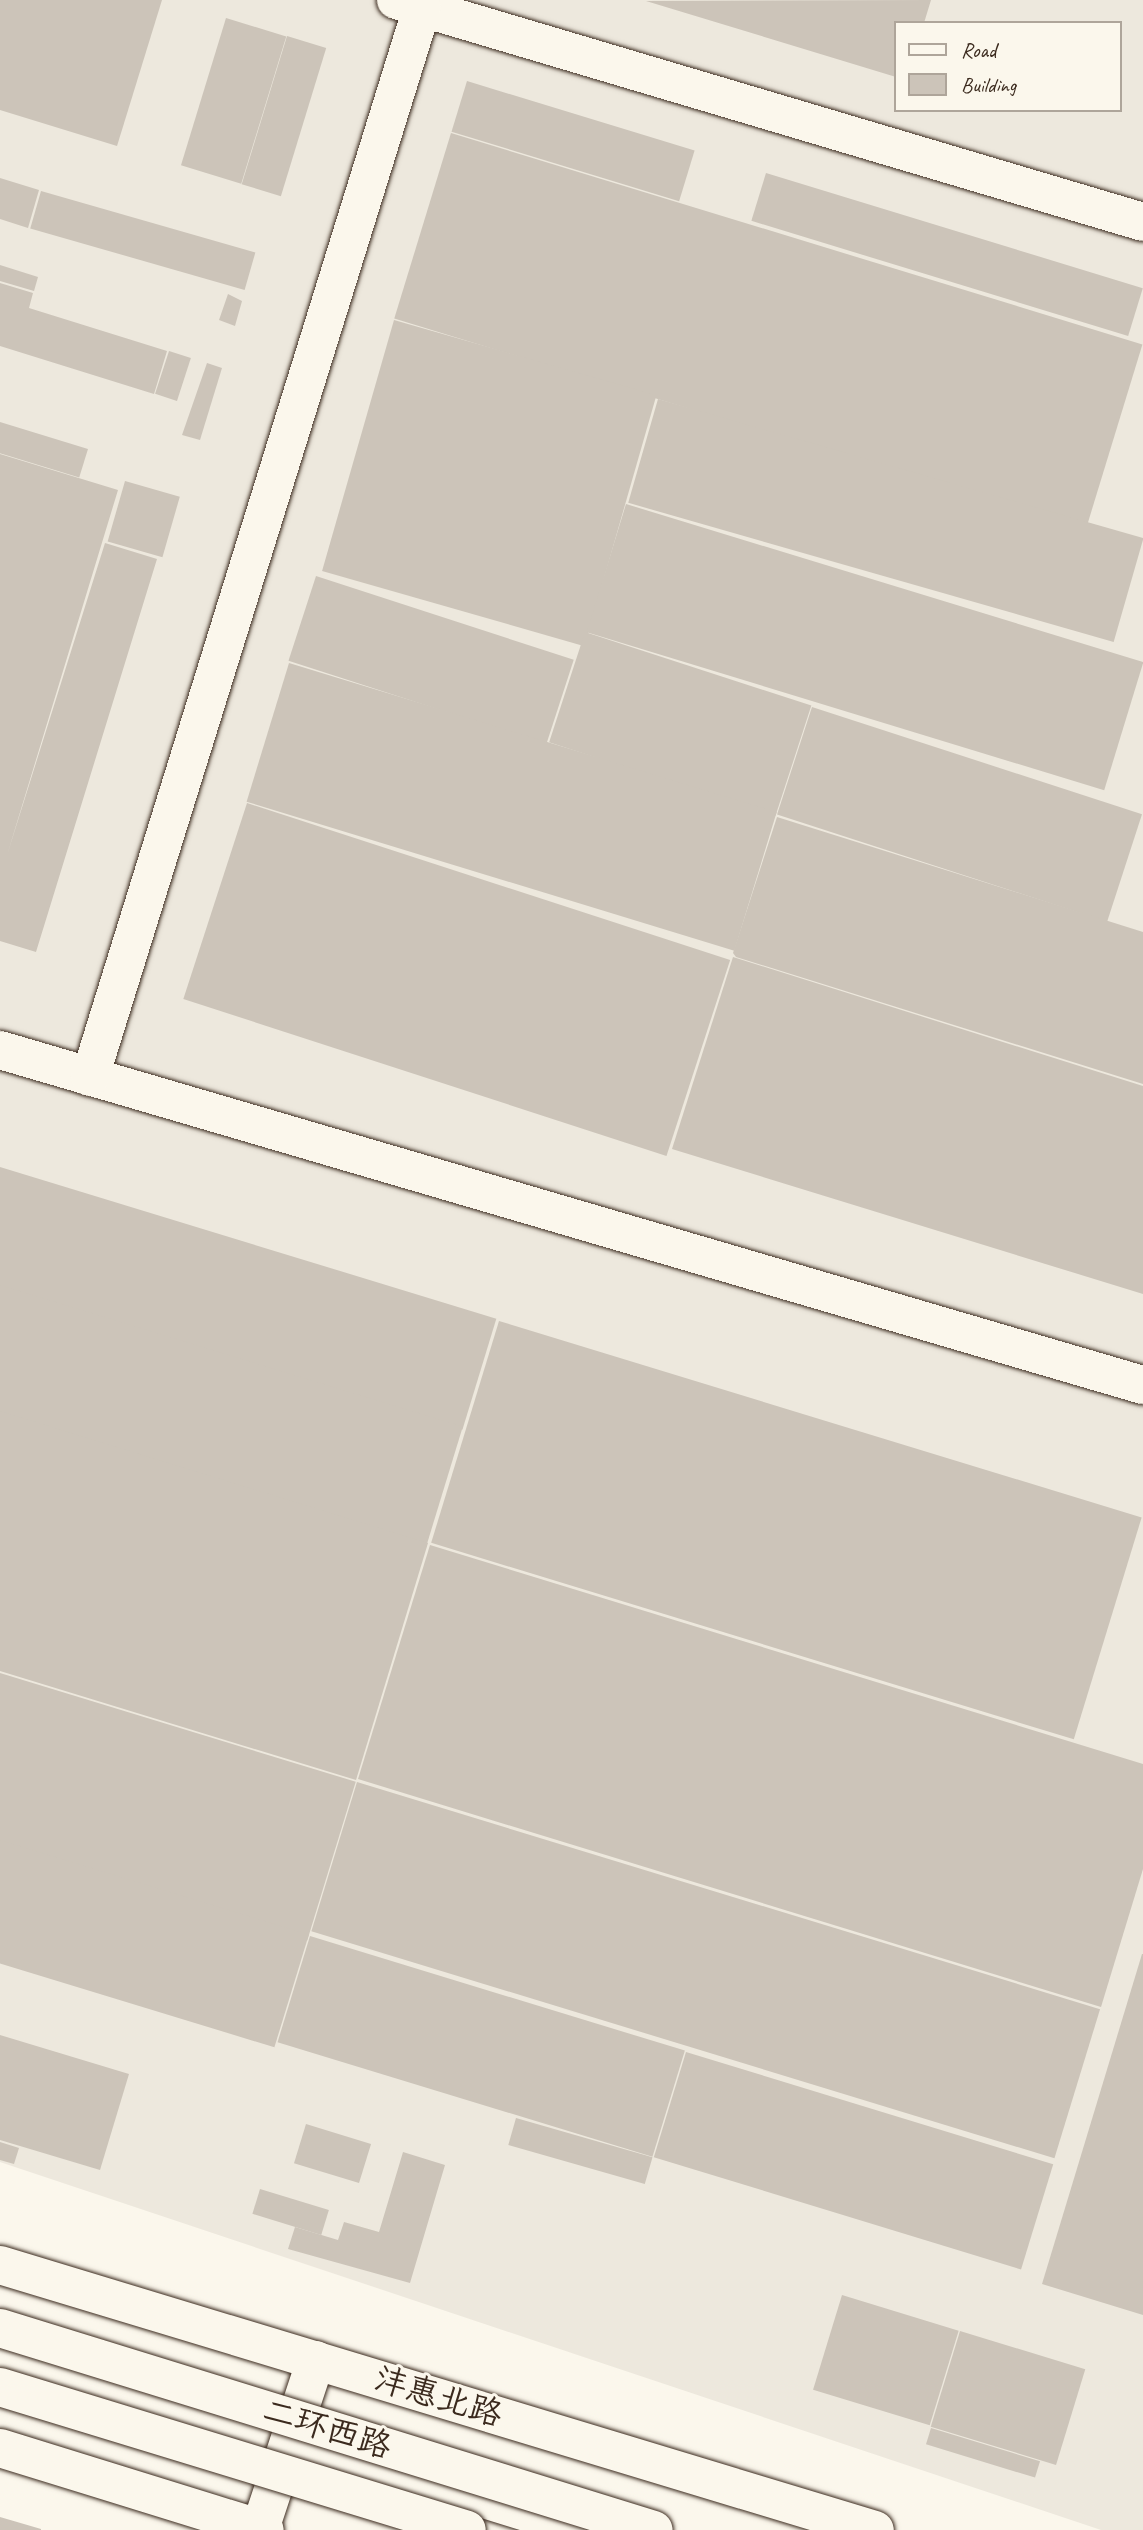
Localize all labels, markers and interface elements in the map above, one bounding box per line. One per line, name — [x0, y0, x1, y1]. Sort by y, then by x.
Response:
legend — [894, 21, 1122, 112]
text: Road — [961, 37, 996, 63]
text: Building — [961, 72, 1016, 98]
street label: 沣惠北路 — [369, 2359, 507, 2435]
street label: 二环西路 — [258, 2391, 396, 2467]

